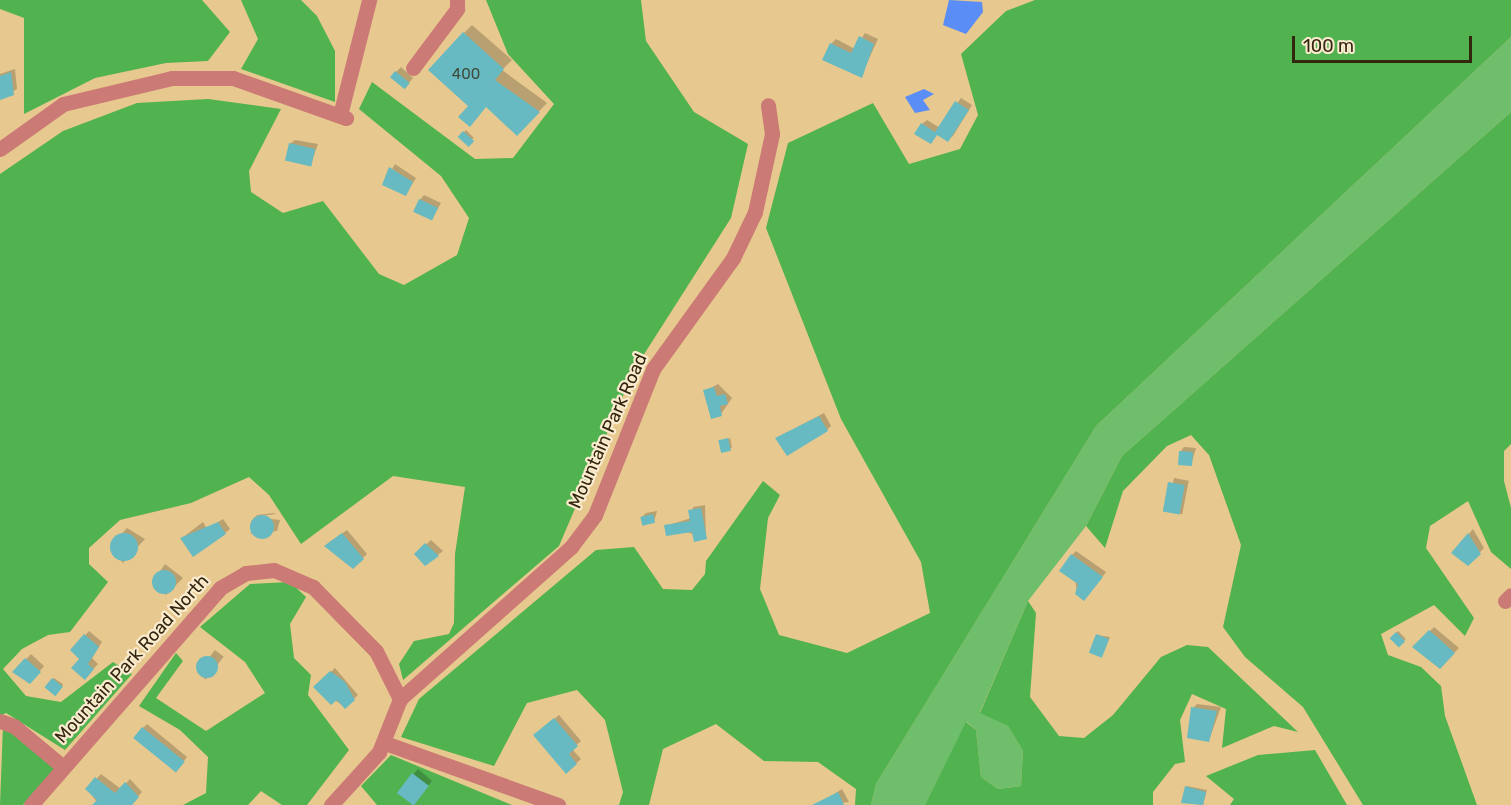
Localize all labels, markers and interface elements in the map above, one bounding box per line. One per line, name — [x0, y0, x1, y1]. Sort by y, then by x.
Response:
scale bar — [1295, 24, 1475, 62]
text: 100 m — [1303, 35, 1354, 57]
house number: 400 — [452, 66, 480, 84]
street label: Mountain Park Road — [564, 350, 652, 512]
street label: Mountain Park Road North — [51, 570, 213, 748]

